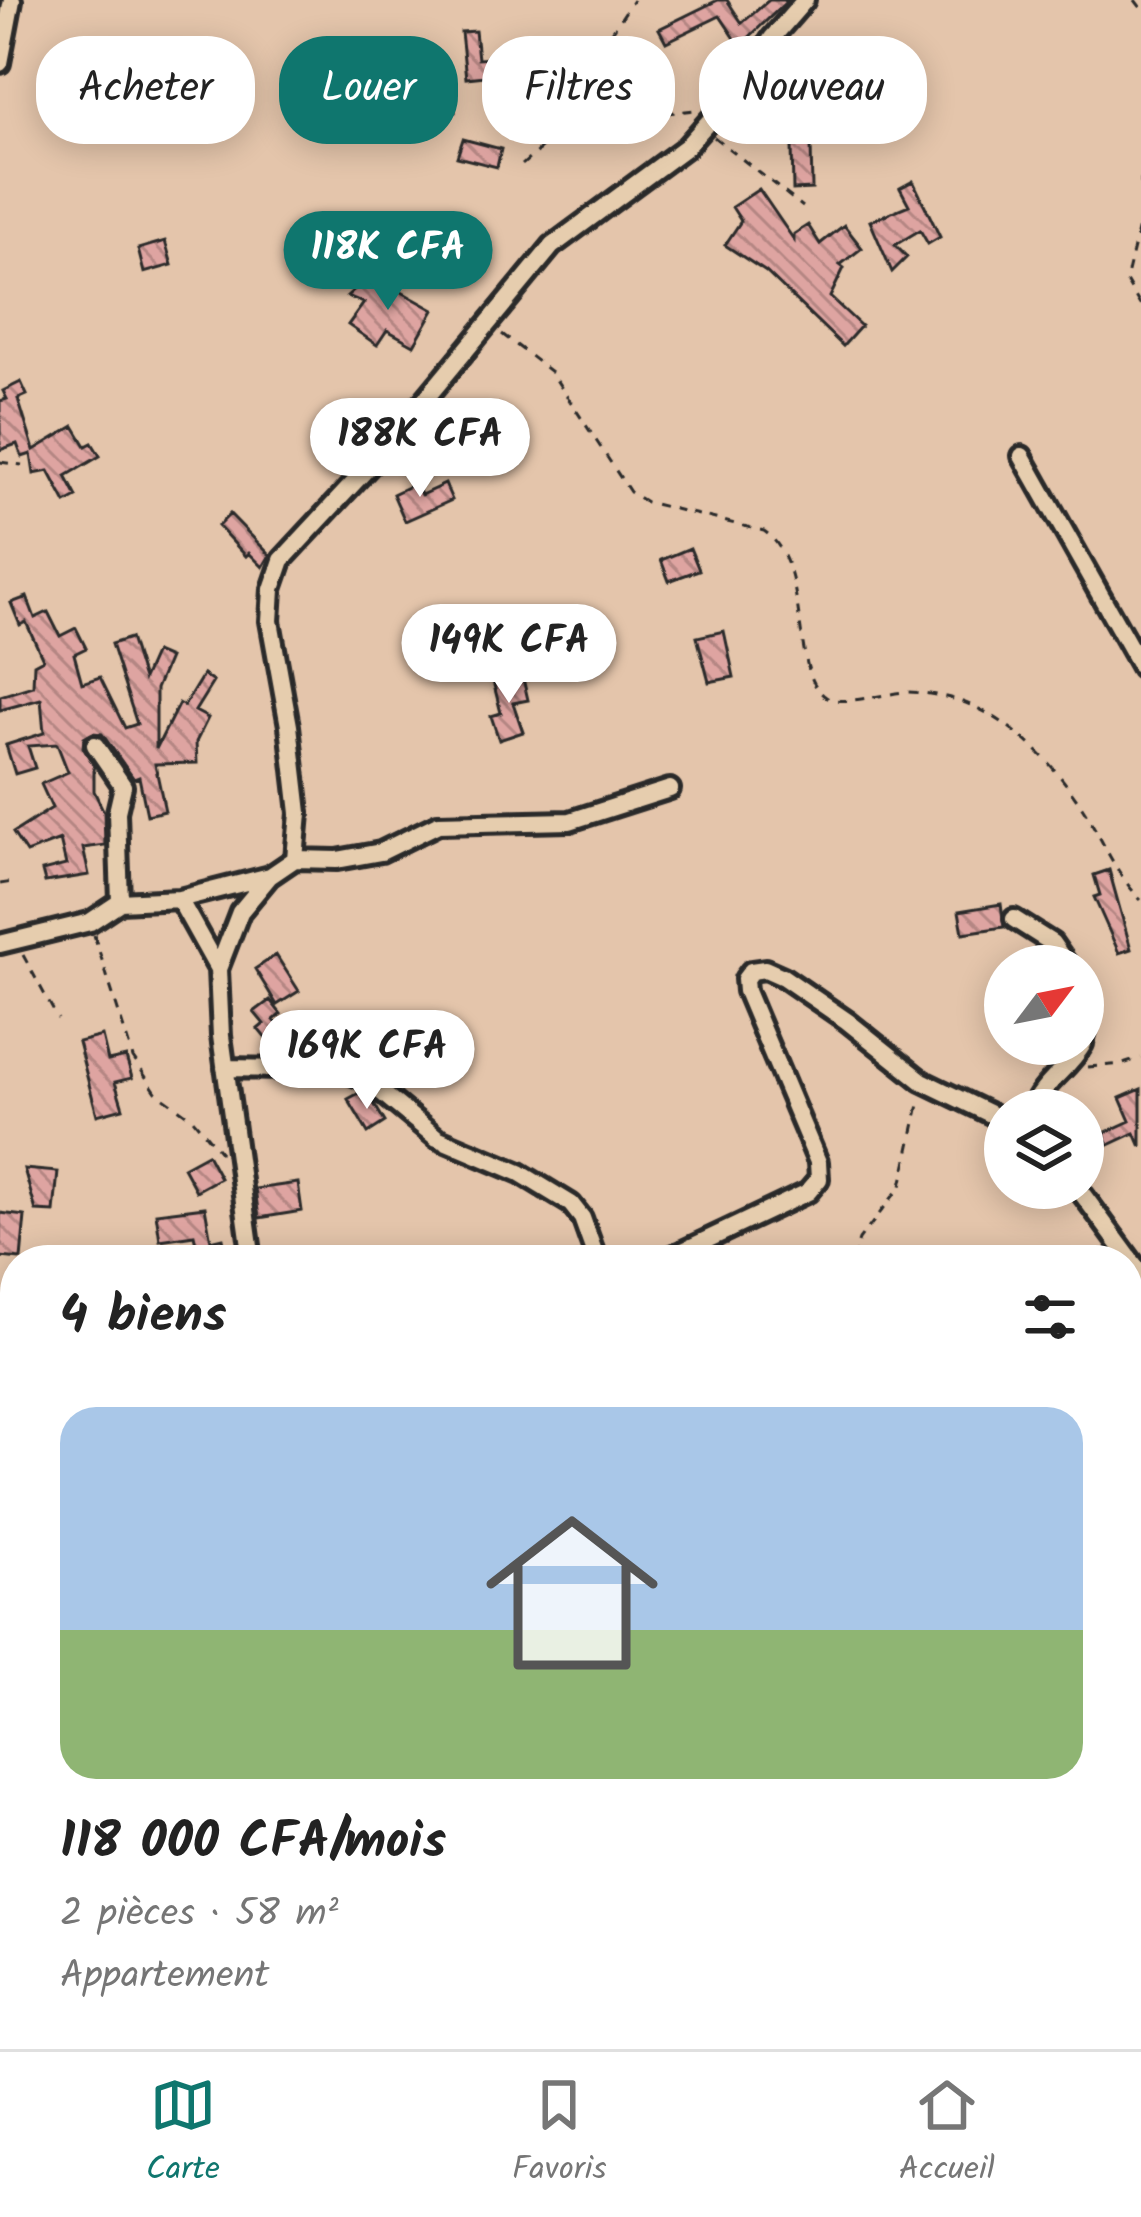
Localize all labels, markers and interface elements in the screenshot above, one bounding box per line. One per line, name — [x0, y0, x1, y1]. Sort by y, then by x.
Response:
chip: Acheter — [36, 36, 255, 144]
chip: Louer — [279, 36, 458, 144]
chip: Filtres — [482, 36, 675, 144]
chip: Nouveau — [699, 36, 927, 144]
pin: 118K CFA — [264, 211, 512, 313]
text: 118K CFA — [311, 219, 465, 281]
pin: 188K CFA — [296, 398, 544, 500]
text: 188K CFA — [337, 406, 503, 468]
pin: 149K CFA — [385, 604, 633, 706]
text: 149K CFA — [428, 612, 590, 674]
north arrow — [984, 945, 1104, 1065]
map controls — [984, 945, 1104, 1209]
pin: 169K CFA — [243, 1010, 491, 1112]
text: 169K CFA — [287, 1018, 447, 1080]
button: layers — [984, 1089, 1104, 1209]
text: 4 biens — [60, 1277, 227, 1358]
icon: filters — [1017, 1284, 1083, 1350]
icon: home — [464, 1485, 680, 1701]
text: 118 000 CFA/mois — [60, 1803, 446, 1884]
text: 2 pièces · 58 m² — [60, 1884, 338, 1946]
text: Appartement — [60, 1946, 269, 2008]
tab: Carte — [146, 2072, 220, 2197]
tab: Favoris — [512, 2072, 607, 2197]
tab: Accueil — [899, 2072, 995, 2197]

